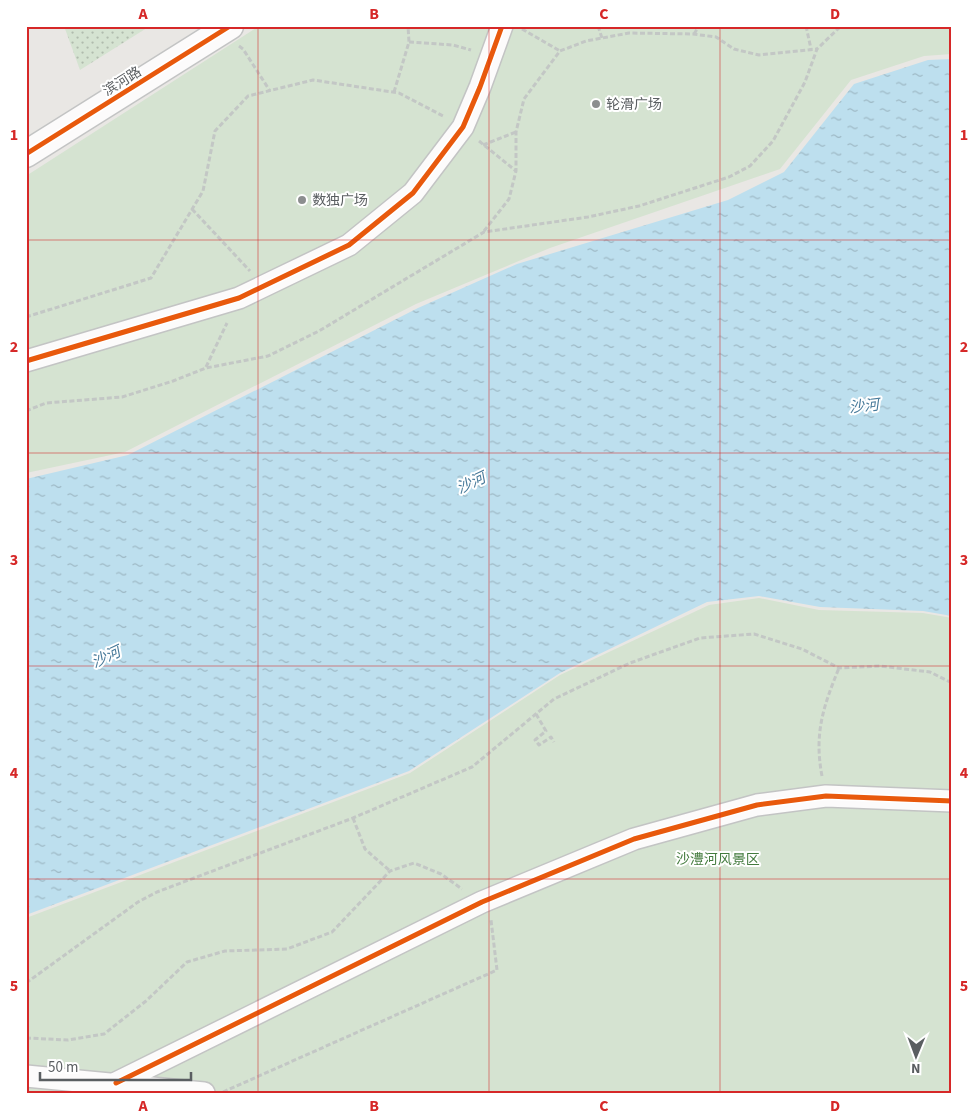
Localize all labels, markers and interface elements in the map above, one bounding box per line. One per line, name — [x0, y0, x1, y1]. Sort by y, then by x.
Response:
text: A — [137, 3, 148, 25]
text: B — [369, 3, 379, 25]
text: C — [599, 3, 609, 25]
text: D — [830, 3, 840, 25]
street label: 滨河路 — [99, 62, 146, 101]
place label: 轮滑广场 — [606, 95, 662, 115]
marker: 轮滑广场 — [590, 98, 602, 110]
text: 1 — [10, 124, 18, 146]
text: 1 — [960, 124, 968, 146]
place label: 数独广场 — [312, 191, 368, 211]
marker: 数独广场 — [296, 194, 308, 206]
text: 2 — [10, 336, 18, 358]
text: 2 — [960, 336, 968, 358]
water label: 沙河 — [848, 394, 883, 419]
water label: 沙河 — [453, 466, 492, 499]
text: 3 — [10, 549, 18, 571]
text: 3 — [960, 549, 968, 571]
water label: 沙河 — [88, 640, 127, 673]
text: 4 — [10, 762, 19, 784]
text: 4 — [960, 762, 969, 784]
park label: 沙澧河风景区 — [676, 850, 760, 870]
text: 5 — [10, 975, 18, 997]
text: 5 — [960, 975, 968, 997]
north arrow — [890, 1032, 940, 1082]
scale bar — [40, 1049, 191, 1081]
text: 50 m — [48, 1057, 78, 1078]
text: N — [911, 1058, 921, 1078]
text: A — [137, 1095, 148, 1117]
text: B — [369, 1095, 379, 1117]
text: C — [599, 1095, 609, 1117]
text: D — [830, 1095, 840, 1117]

